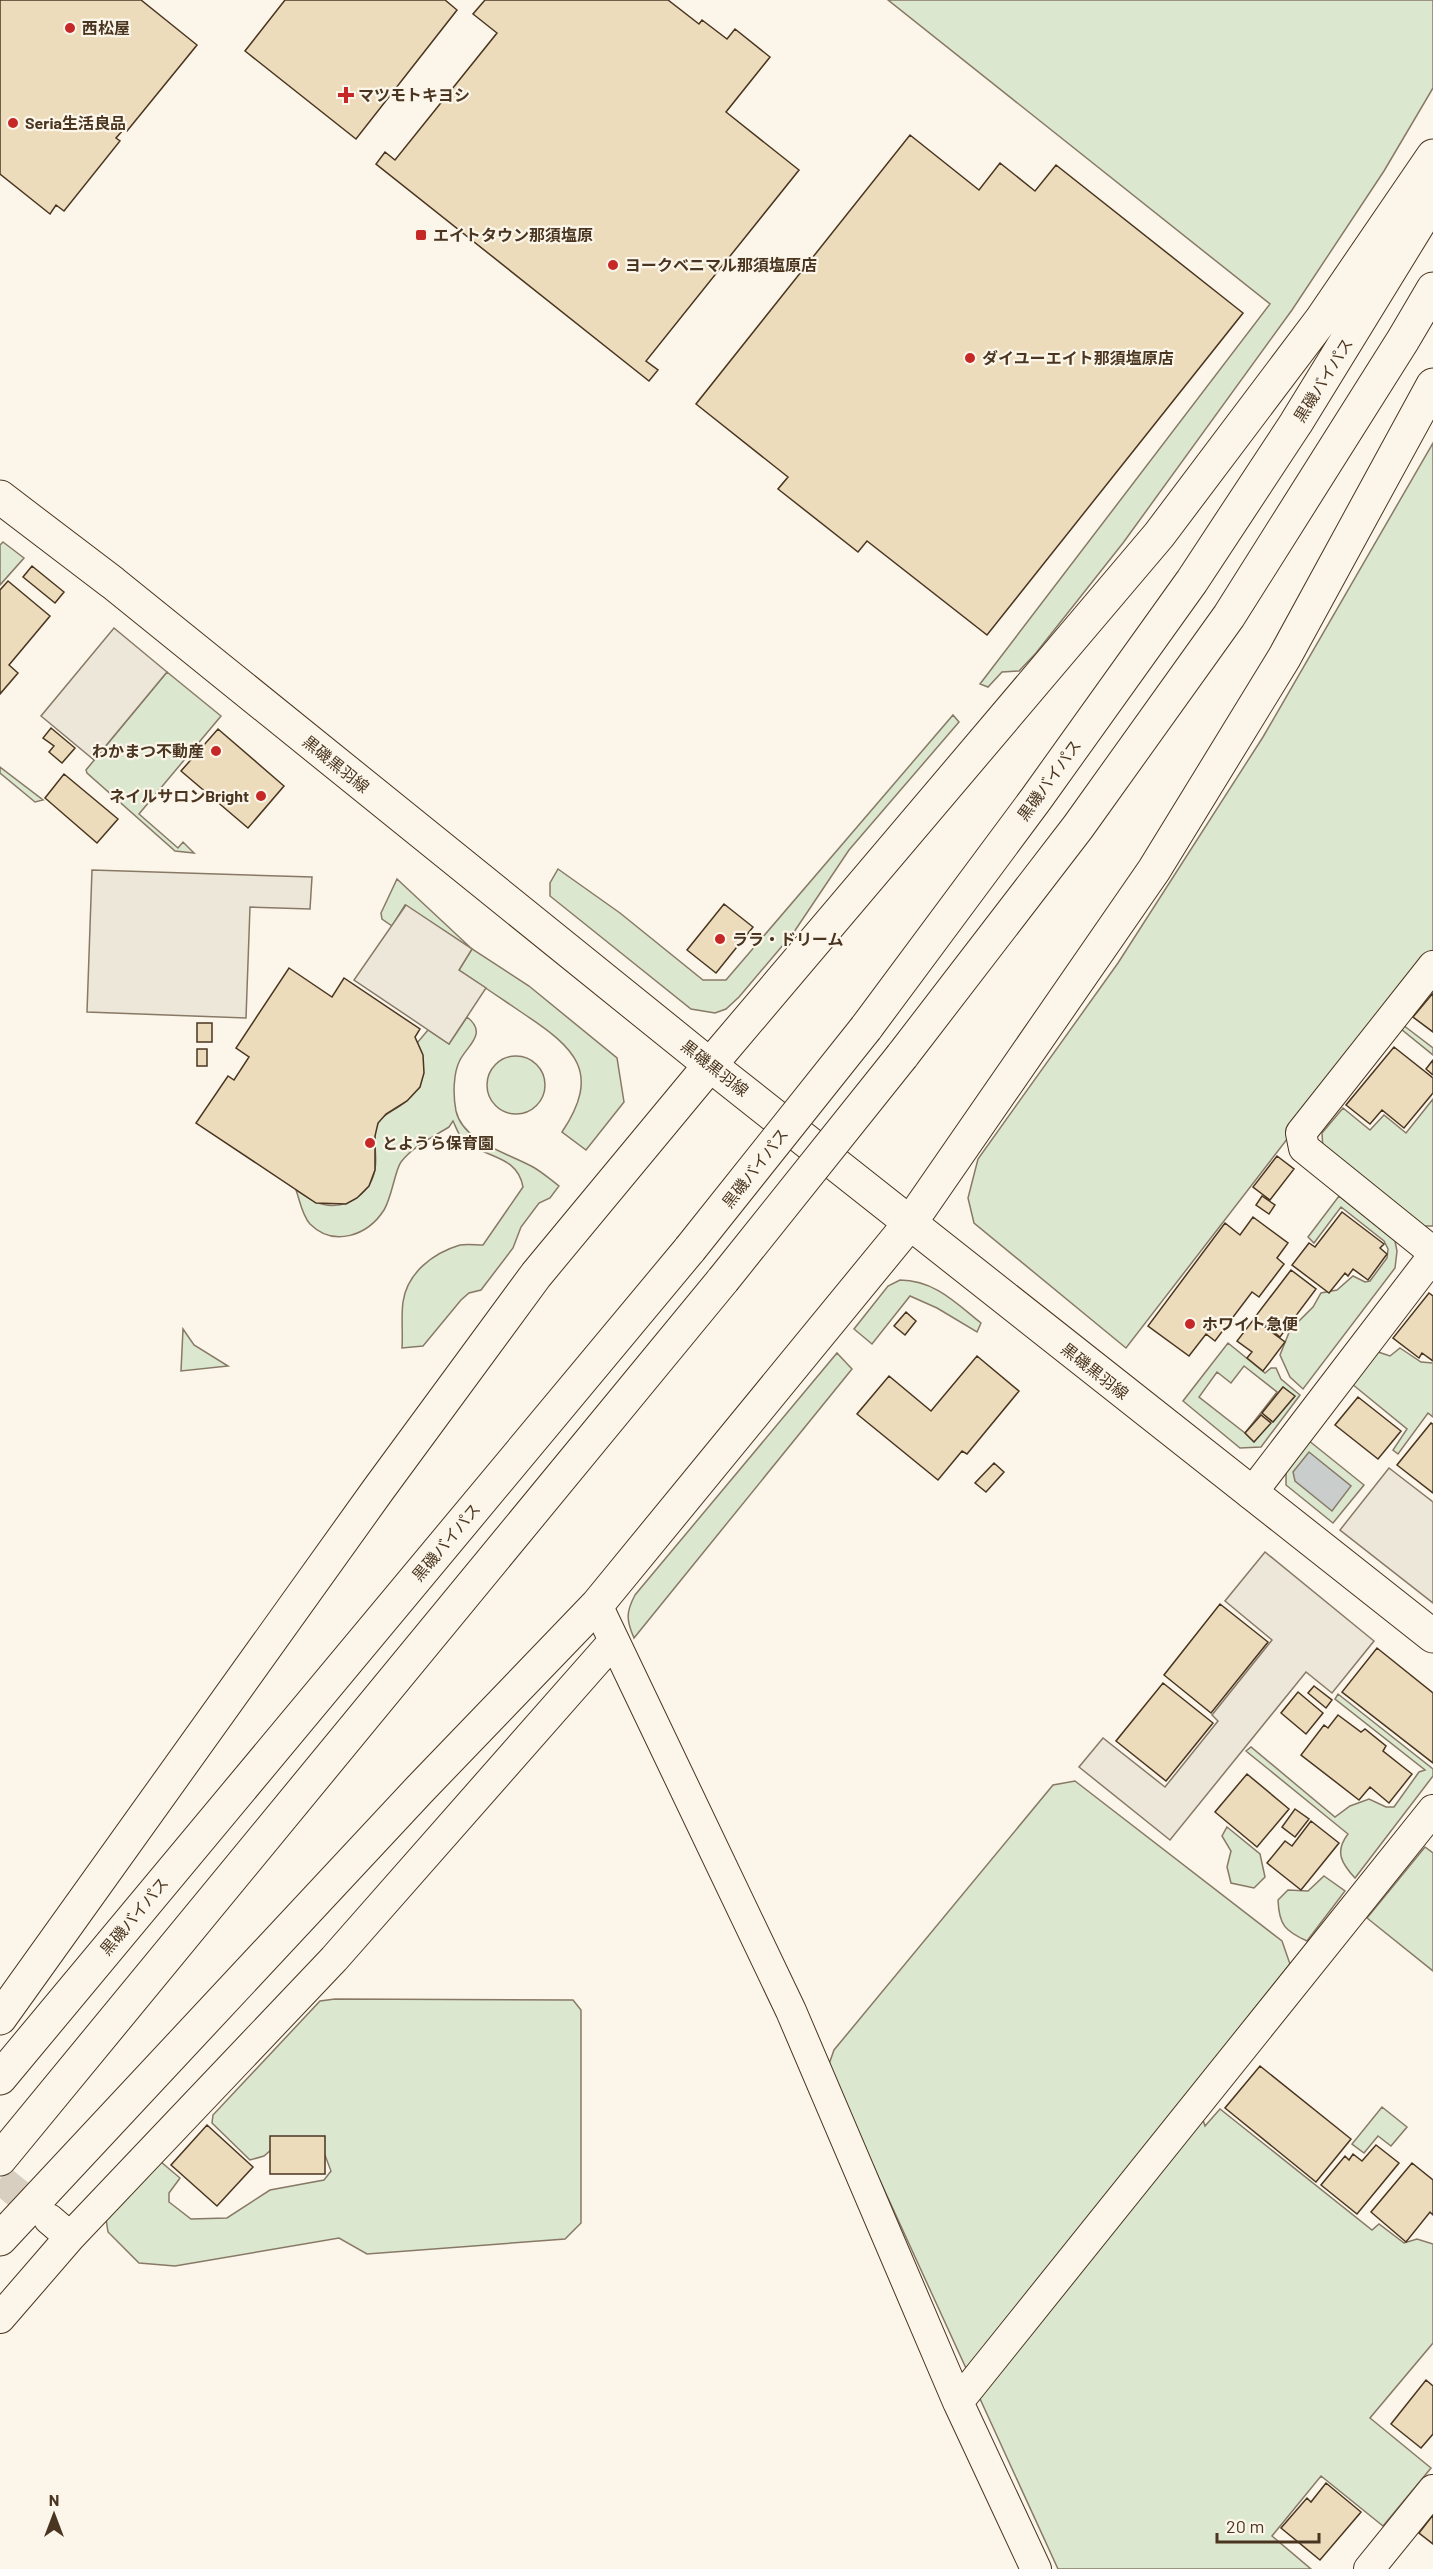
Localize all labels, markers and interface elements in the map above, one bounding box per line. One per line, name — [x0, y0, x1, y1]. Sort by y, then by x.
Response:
place label: 西松屋 — [82, 18, 130, 37]
marker: 西松屋 — [63, 21, 77, 35]
place label: マツモトキヨシ — [358, 85, 470, 104]
marker: マツモトキヨシ — [339, 88, 353, 102]
place label: Seria生活良品 — [25, 113, 126, 132]
marker: Seria生活良品 — [6, 116, 20, 130]
place label: エイトタウン那須塩原 — [433, 225, 593, 244]
marker: エイトタウン那須塩原 — [414, 228, 428, 242]
place label: ヨークベニマル那須塩原店 — [625, 255, 817, 274]
marker: ヨークベニマル那須塩原店 — [606, 258, 620, 272]
street label: 黒磯バイパス — [1289, 334, 1356, 425]
place label: ダイユーエイト那須塩原店 — [982, 348, 1174, 367]
marker: ダイユーエイト那須塩原店 — [963, 351, 977, 365]
street label: 黒磯黒羽線 — [299, 731, 373, 796]
street label: 黒磯バイパス — [1013, 735, 1084, 824]
place label: わかまつ不動産 — [92, 741, 204, 760]
marker: わかまつ不動産 — [209, 744, 223, 758]
place label: ネイルサロンBright — [109, 786, 249, 805]
marker: ネイルサロンBright — [254, 789, 268, 803]
place label: ララ・ドリーム — [732, 929, 844, 948]
marker: ララ・ドリーム — [713, 932, 727, 946]
street label: 黒磯黒羽線 — [678, 1035, 753, 1100]
street label: 黒磯バイパス — [718, 1124, 792, 1211]
place label: とようら保育園 — [382, 1133, 494, 1152]
marker: とようら保育園 — [363, 1136, 377, 1150]
place label: ホワイト急便 — [1202, 1314, 1298, 1333]
marker: ホワイト急便 — [1183, 1317, 1197, 1331]
street label: 黒磯黒羽線 — [1058, 1338, 1133, 1403]
street label: 黒磯バイパス — [408, 1499, 484, 1584]
street label: 黒磯バイパス — [96, 1873, 172, 1958]
north arrow — [24, 2485, 84, 2545]
text: N — [49, 2490, 59, 2509]
scale bar — [1217, 2506, 1319, 2544]
text: 20 m — [1226, 2515, 1264, 2537]

